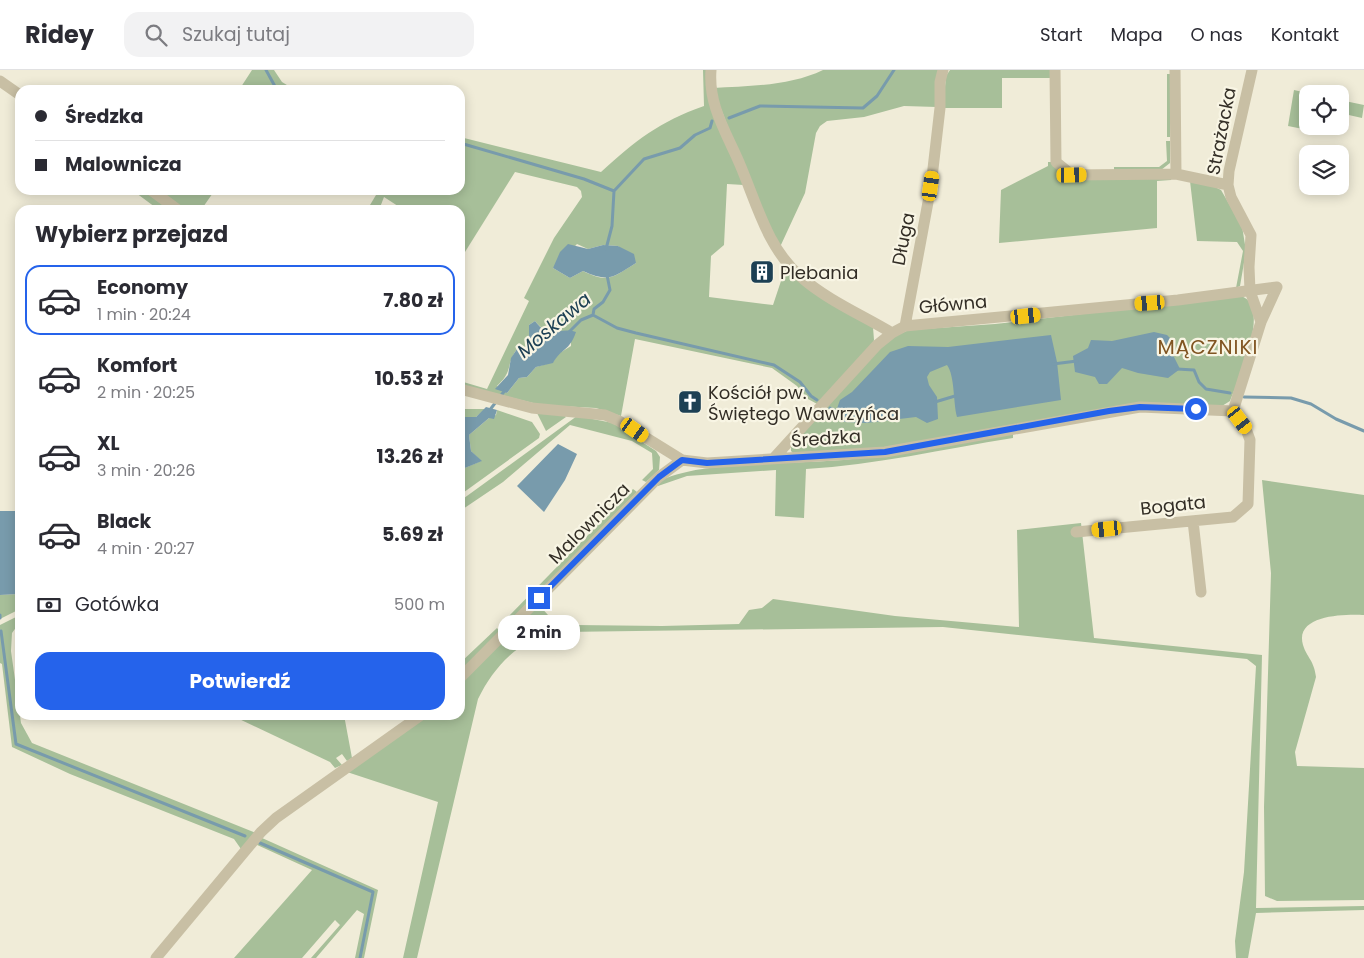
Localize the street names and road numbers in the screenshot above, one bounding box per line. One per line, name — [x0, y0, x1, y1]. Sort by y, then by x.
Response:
street label: Strażacka — [1200, 85, 1242, 177]
street label: Długa — [886, 211, 920, 267]
street label: Główna — [918, 289, 988, 319]
street label: Średzka — [790, 423, 862, 453]
street label: Malownicza — [543, 477, 635, 569]
street label: Bogata — [1139, 489, 1207, 521]

